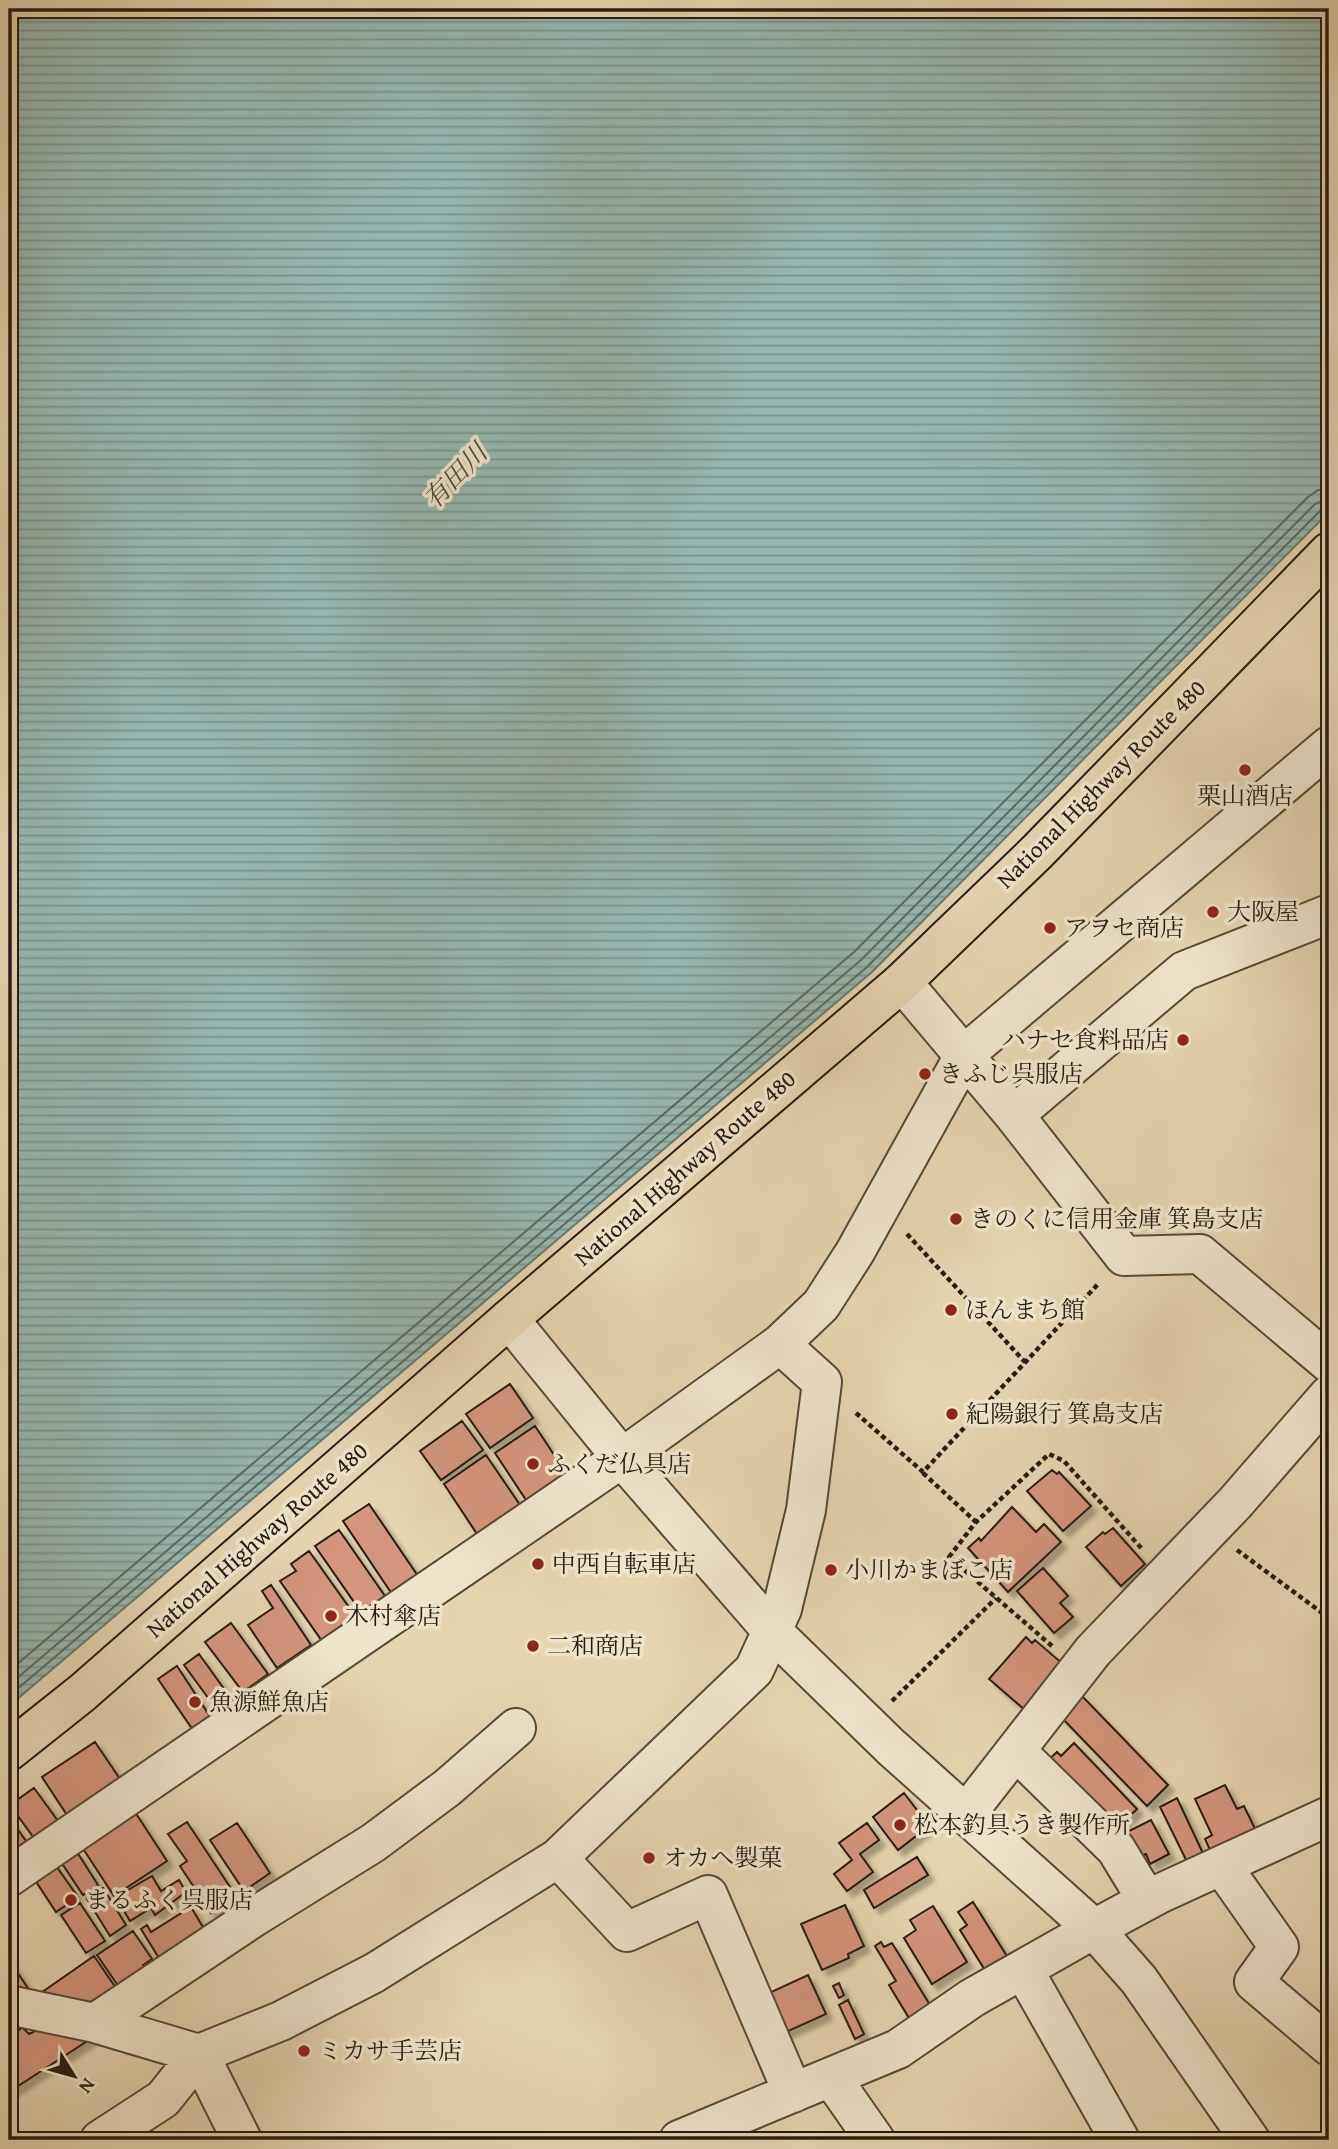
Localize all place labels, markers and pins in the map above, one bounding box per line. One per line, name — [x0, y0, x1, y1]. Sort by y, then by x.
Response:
marker: 栗山酒店 — [1237, 762, 1253, 778]
place label: 栗山酒店 — [1197, 778, 1293, 813]
place label: 大阪屋 — [1227, 894, 1299, 929]
marker: 大阪屋 — [1205, 904, 1221, 920]
place label: アヲセ商店 — [1064, 910, 1184, 945]
marker: アヲセ商店 — [1042, 920, 1058, 936]
place label: ハナセ食料品店 — [1001, 1022, 1169, 1057]
marker: ハナセ食料品店 — [1175, 1032, 1191, 1048]
place label: きふじ呉服店 — [939, 1056, 1083, 1091]
marker: きふじ呉服店 — [917, 1066, 933, 1082]
place label: きのくに信用金庫 箕島支店 — [970, 1201, 1263, 1236]
marker: きのくに信用金庫 箕島支店 — [948, 1211, 964, 1227]
place label: ほんまち館 — [965, 1292, 1085, 1327]
marker: ほんまち館 — [943, 1302, 959, 1318]
place label: 紀陽銀行 箕島支店 — [966, 1396, 1163, 1431]
marker: 紀陽銀行 箕島支店 — [944, 1406, 960, 1422]
place label: ふくだ仏具店 — [547, 1446, 691, 1481]
marker: ふくだ仏具店 — [525, 1456, 541, 1472]
place label: 中西自転車店 — [552, 1546, 696, 1581]
place label: 小川かまぼこ店 — [845, 1552, 1013, 1587]
marker: 中西自転車店 — [530, 1556, 546, 1572]
marker: 小川かまぼこ店 — [823, 1562, 839, 1578]
place label: 木村傘店 — [345, 1598, 441, 1633]
marker: 木村傘店 — [323, 1608, 339, 1624]
place label: 二和商店 — [547, 1628, 643, 1663]
marker: 二和商店 — [525, 1638, 541, 1654]
place label: 魚源鮮魚店 — [209, 1684, 329, 1719]
marker: 魚源鮮魚店 — [187, 1694, 203, 1710]
place label: 松本釣具うき製作所 — [914, 1807, 1130, 1842]
marker: 松本釣具うき製作所 — [892, 1817, 908, 1833]
place label: オカヘ製菓 — [663, 1840, 782, 1875]
marker: オカヘ製菓 — [641, 1850, 657, 1866]
place label: まるふく呉服店 — [85, 1882, 253, 1917]
marker: まるふく呉服店 — [63, 1892, 79, 1908]
place label: ミカサ手芸店 — [318, 2033, 462, 2068]
marker: ミカサ手芸店 — [296, 2043, 312, 2059]

